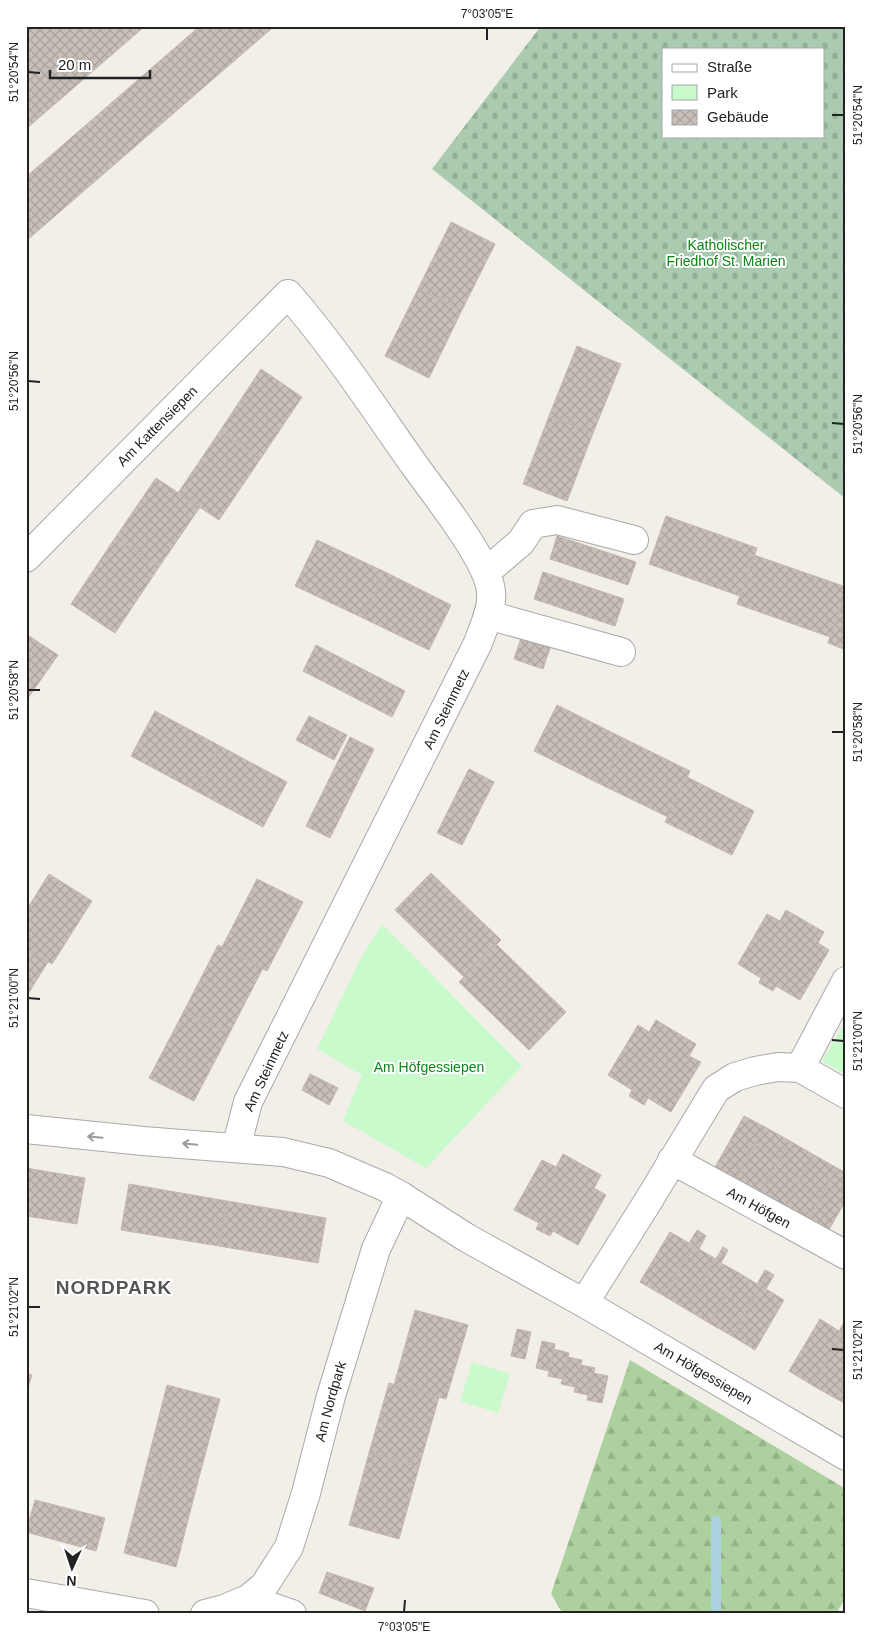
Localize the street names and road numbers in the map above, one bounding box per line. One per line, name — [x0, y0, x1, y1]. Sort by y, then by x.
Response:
street label: Am Kattensiepen — [114, 382, 200, 469]
street label: Am Steinmetz — [420, 666, 472, 752]
street label: Am Steinmetz — [240, 1028, 292, 1114]
street label: Am Höfgen — [724, 1184, 793, 1231]
street label: Am Höfgessiepen — [652, 1338, 755, 1408]
street label: Am Nordpark — [312, 1358, 349, 1443]

